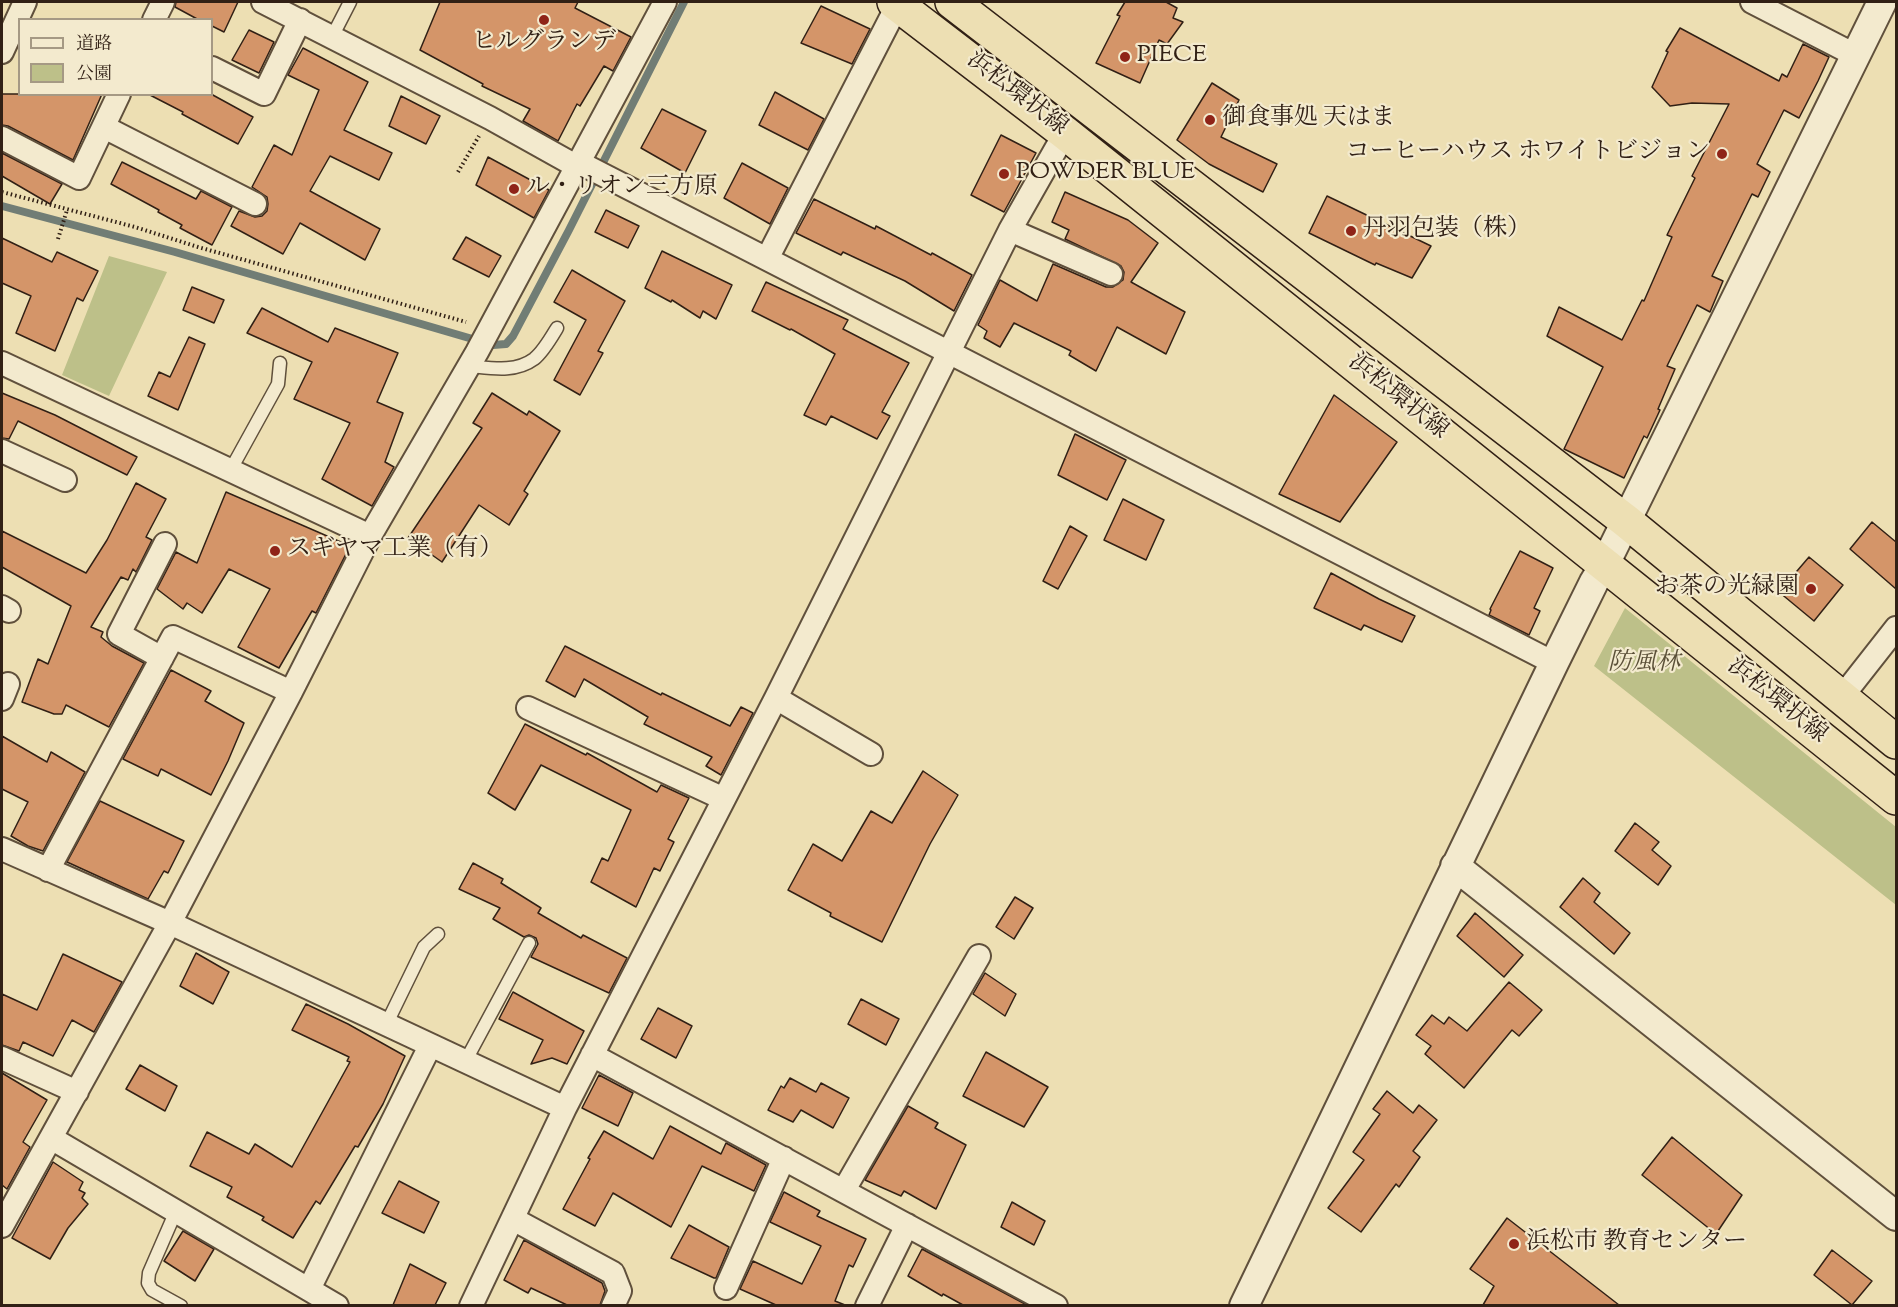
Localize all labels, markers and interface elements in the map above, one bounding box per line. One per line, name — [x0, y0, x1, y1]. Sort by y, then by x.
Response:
marker: ヒルグランデ — [537, 13, 551, 27]
legend — [18, 18, 213, 96]
place label: ヒルグランデ — [472, 30, 616, 58]
text: 道路 — [76, 32, 112, 58]
place label: PIECE — [1137, 43, 1207, 71]
street label: 浜松環状線 — [960, 47, 1072, 143]
marker: PIECE — [1118, 50, 1132, 64]
text: 公園 — [76, 62, 112, 88]
place label: 御食事処 天はま — [1222, 106, 1395, 134]
marker: 御食事処 天はま — [1203, 113, 1217, 127]
place label: コーヒーハウス ホワイトビジョン — [1346, 140, 1710, 168]
marker: コーヒーハウス ホワイトビジョン — [1715, 147, 1729, 161]
place label: POWDER BLUE — [1016, 160, 1195, 188]
marker: POWDER BLUE — [997, 167, 1011, 181]
place label: ル・リオン三方原 — [526, 175, 718, 203]
marker: ル・リオン三方原 — [507, 182, 521, 196]
place label: 丹羽包装（株） — [1363, 217, 1531, 245]
marker: 丹羽包装（株） — [1344, 224, 1358, 238]
street label: 浜松環状線 — [1341, 349, 1453, 447]
place label: スギヤマ工業（有） — [287, 537, 503, 565]
marker: スギヤマ工業（有） — [268, 544, 282, 558]
place label: お茶の光緑園 — [1655, 575, 1799, 603]
marker: お茶の光緑園 — [1804, 582, 1818, 596]
park label: 防風林 — [1608, 651, 1680, 679]
street label: 浜松環状線 — [1720, 653, 1832, 751]
place label: 浜松市 教育センター — [1526, 1230, 1747, 1258]
marker: 浜松市 教育センター — [1507, 1237, 1521, 1251]

